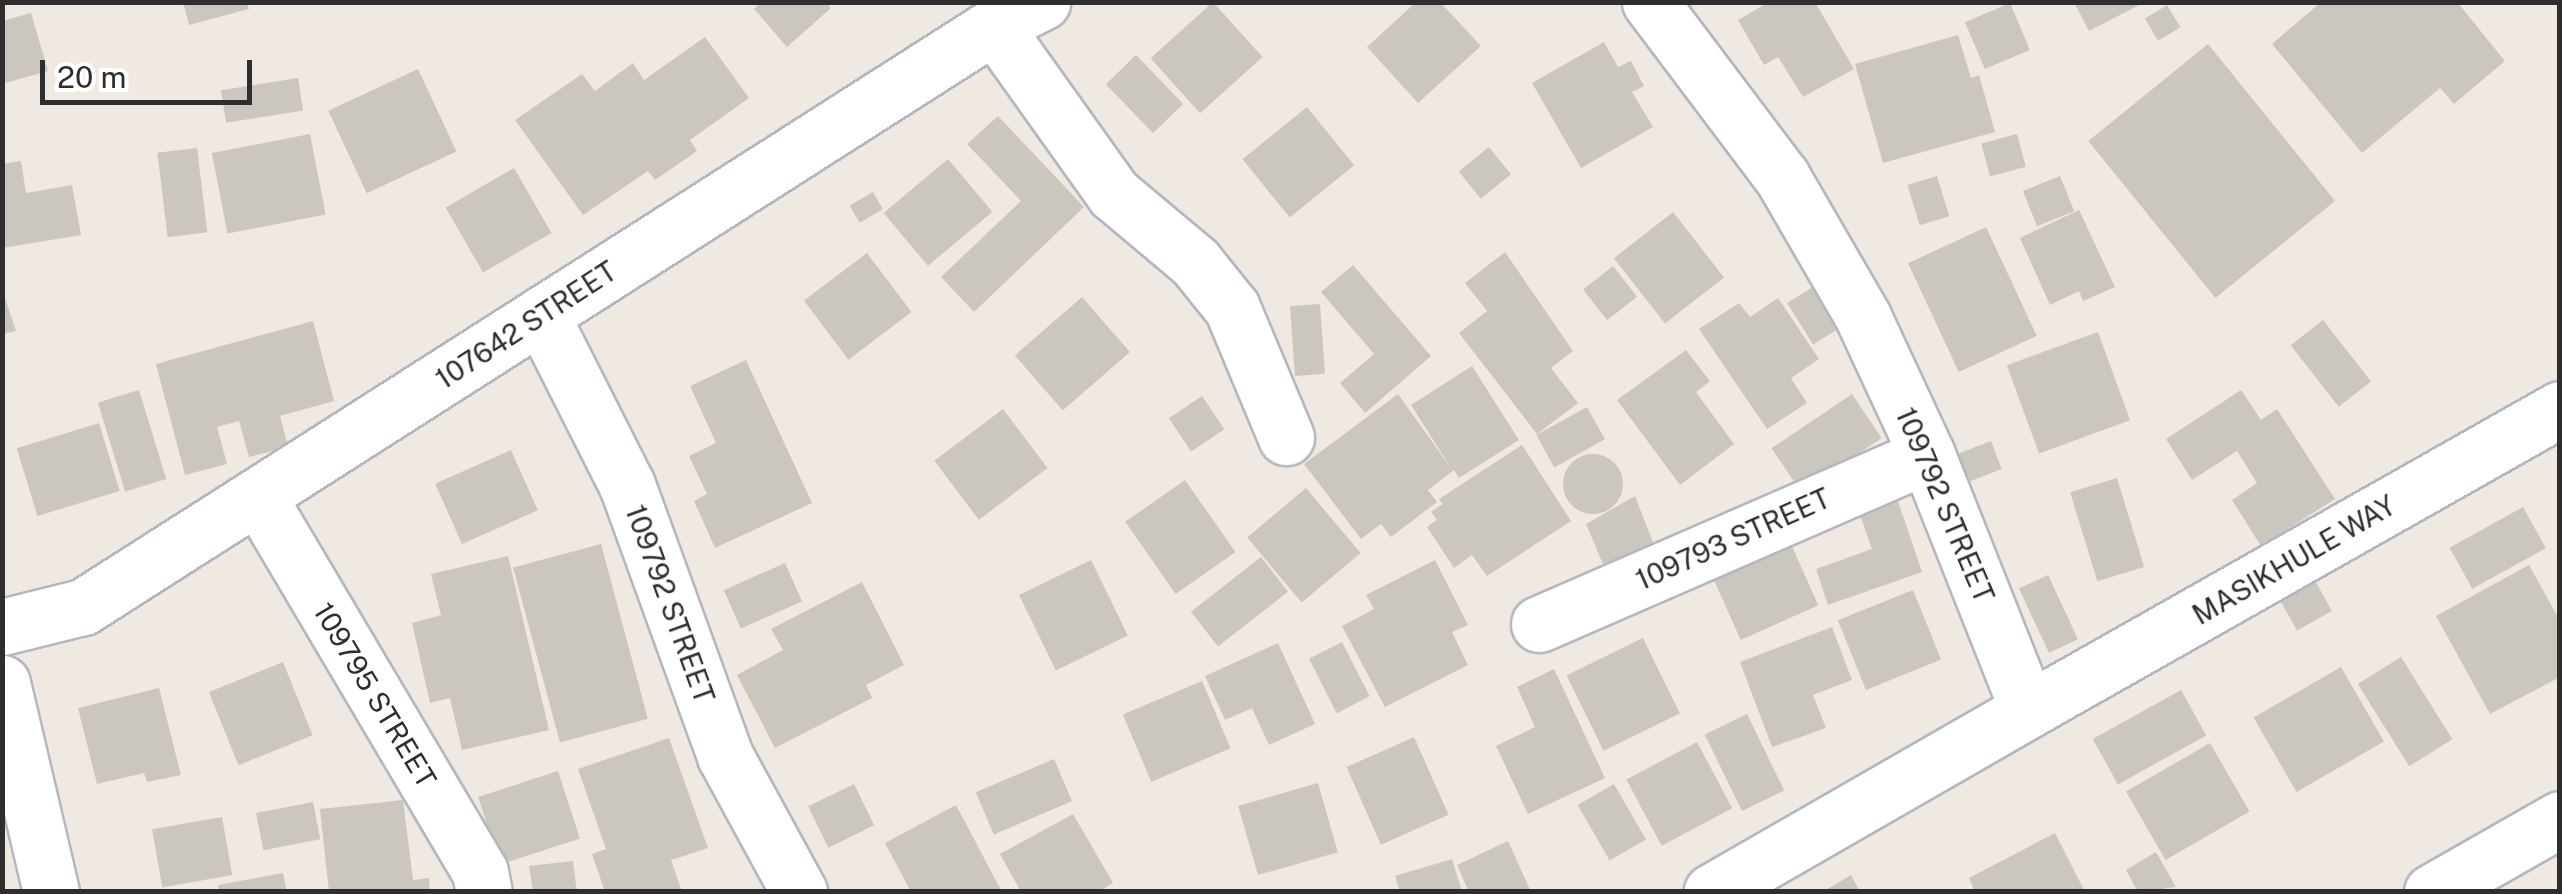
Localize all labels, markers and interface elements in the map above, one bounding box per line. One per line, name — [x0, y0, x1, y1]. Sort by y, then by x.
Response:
scale bar — [45, 40, 258, 102]
text: 20 m — [57, 59, 126, 95]
street label: 107642 STREET — [429, 254, 623, 396]
street label: 109792 STREET — [1889, 402, 2001, 608]
street label: 109793 STREET — [1631, 481, 1835, 597]
street label: MASIKHULE WAY — [2186, 488, 2402, 632]
street label: 109792 STREET — [619, 500, 721, 708]
street label: 109795 STREET — [307, 596, 443, 794]

